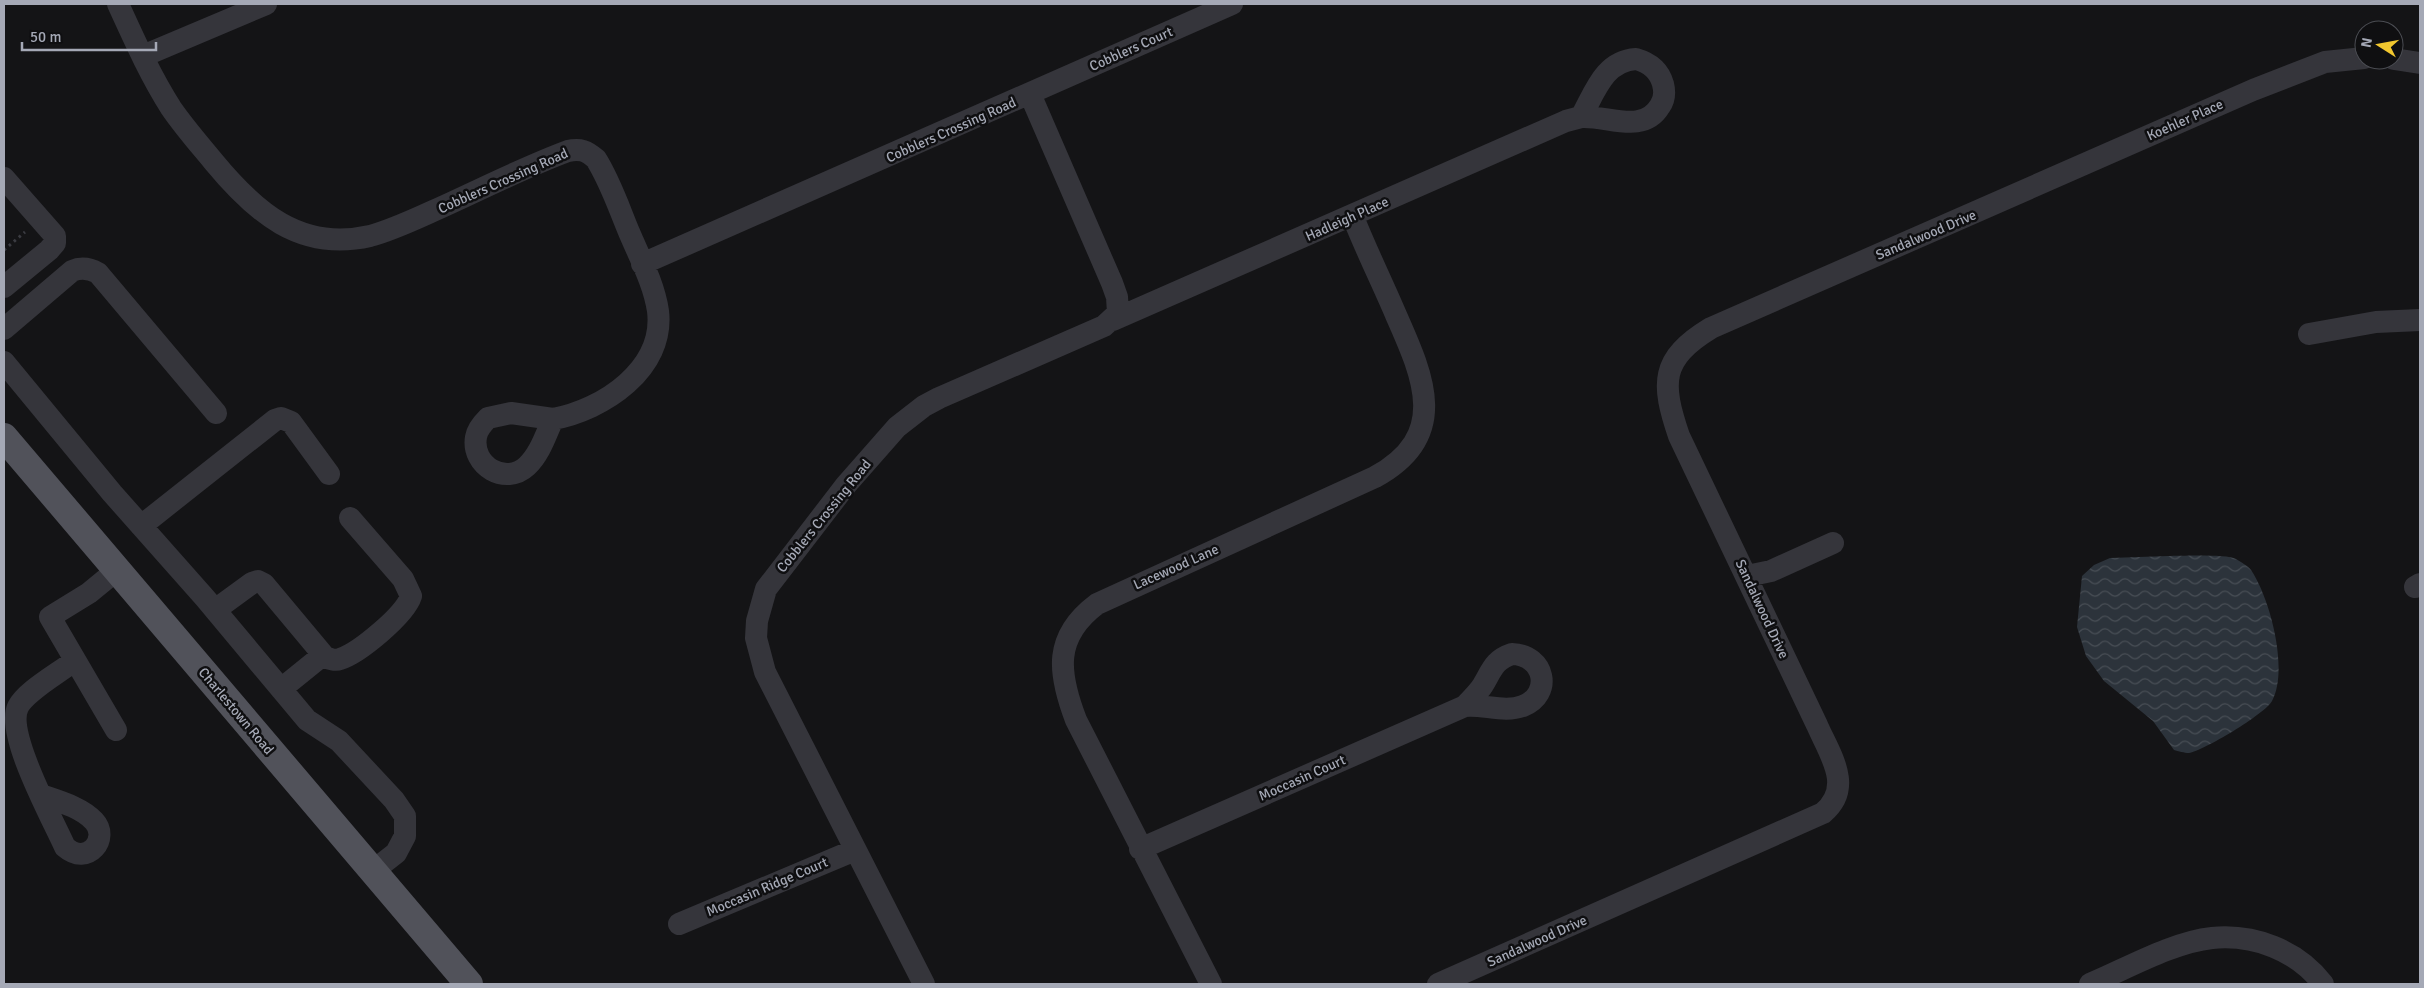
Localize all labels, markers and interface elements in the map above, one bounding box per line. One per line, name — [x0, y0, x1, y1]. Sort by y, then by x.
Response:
scale bar — [22, 20, 156, 52]
north arrow — [2354, 20, 2404, 70]
street label: Cobblers Court — [1087, 23, 1175, 75]
text: 50 m — [30, 28, 61, 46]
text: N — [2357, 36, 2376, 49]
street label: Cobblers Crossing Road — [883, 94, 1019, 166]
street label: Koehler Place — [2144, 96, 2226, 144]
street label: Cobblers Crossing Road — [435, 145, 571, 217]
street label: Hadleigh Place — [1303, 193, 1391, 245]
street label: Sandalwood Drive — [1873, 206, 1979, 264]
street label: Cobblers Crossing Road — [773, 456, 875, 576]
street label: Lacewood Lane — [1131, 541, 1221, 593]
street label: Sandalwood Drive — [1732, 557, 1792, 661]
street label: Charlestown Road — [195, 664, 277, 758]
street label: Moccasin Court — [1256, 751, 1348, 805]
street label: Moccasin Ridge Court — [704, 854, 830, 920]
street label: Sandalwood Drive — [1485, 911, 1589, 971]

